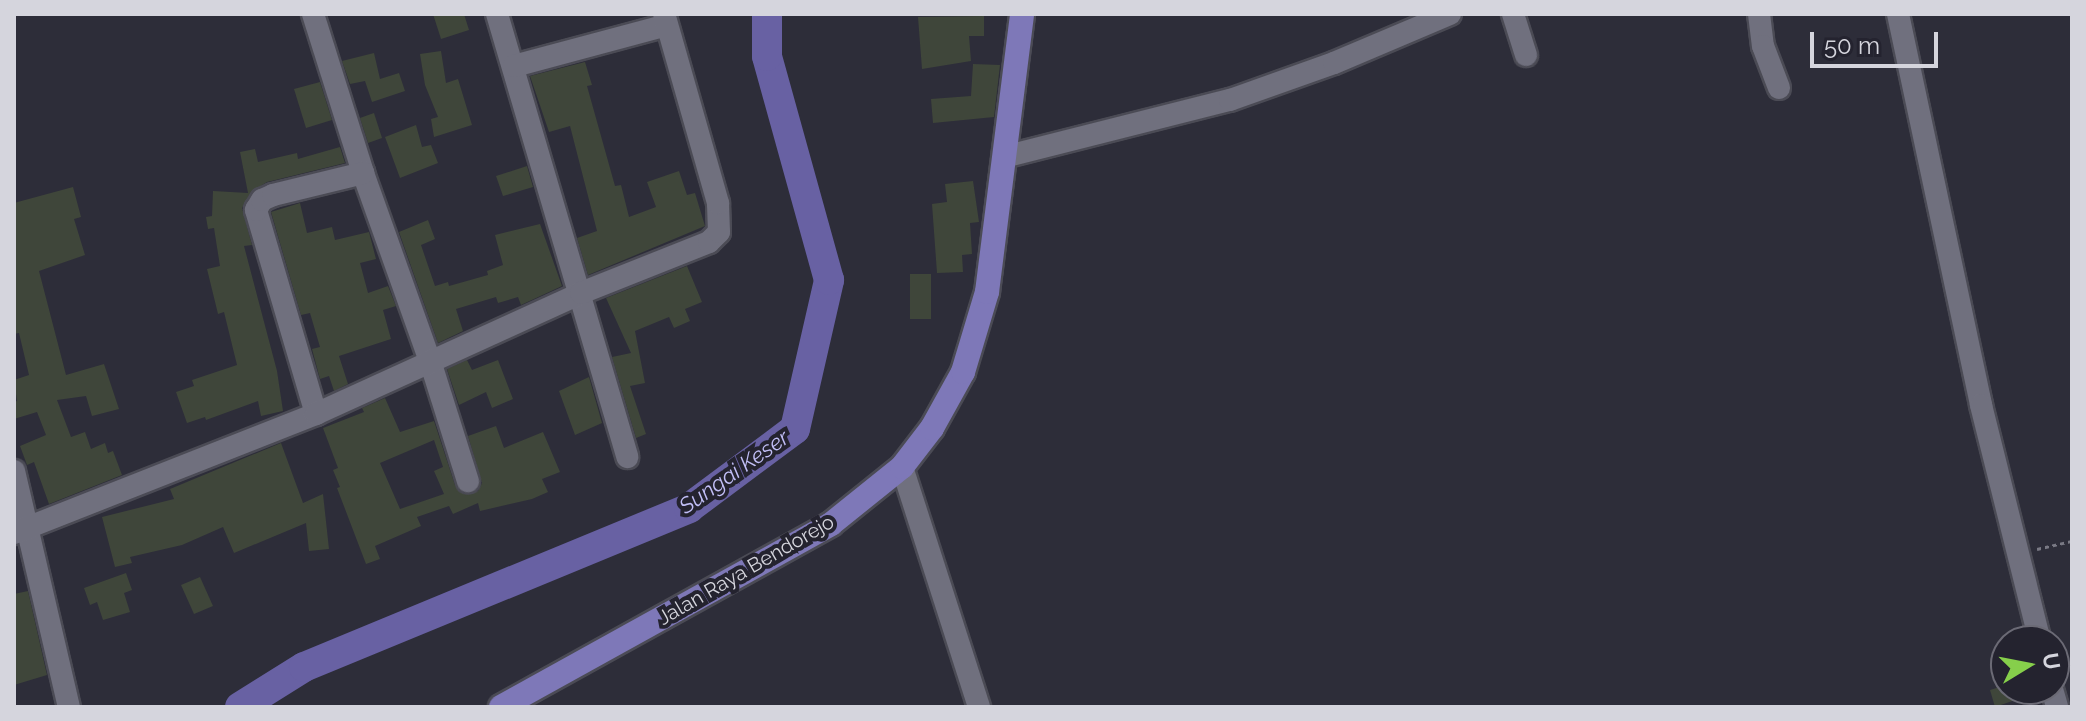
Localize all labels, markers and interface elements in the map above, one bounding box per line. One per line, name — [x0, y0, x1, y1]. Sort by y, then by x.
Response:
scale bar — [1814, 16, 1942, 66]
text: 50 m — [1824, 31, 1880, 60]
water label: Sungai Keser — [674, 424, 794, 520]
street label: Jalan Raya Bendorejo — [654, 510, 838, 630]
north arrow — [1990, 625, 2070, 705]
text: U — [2037, 651, 2066, 672]

